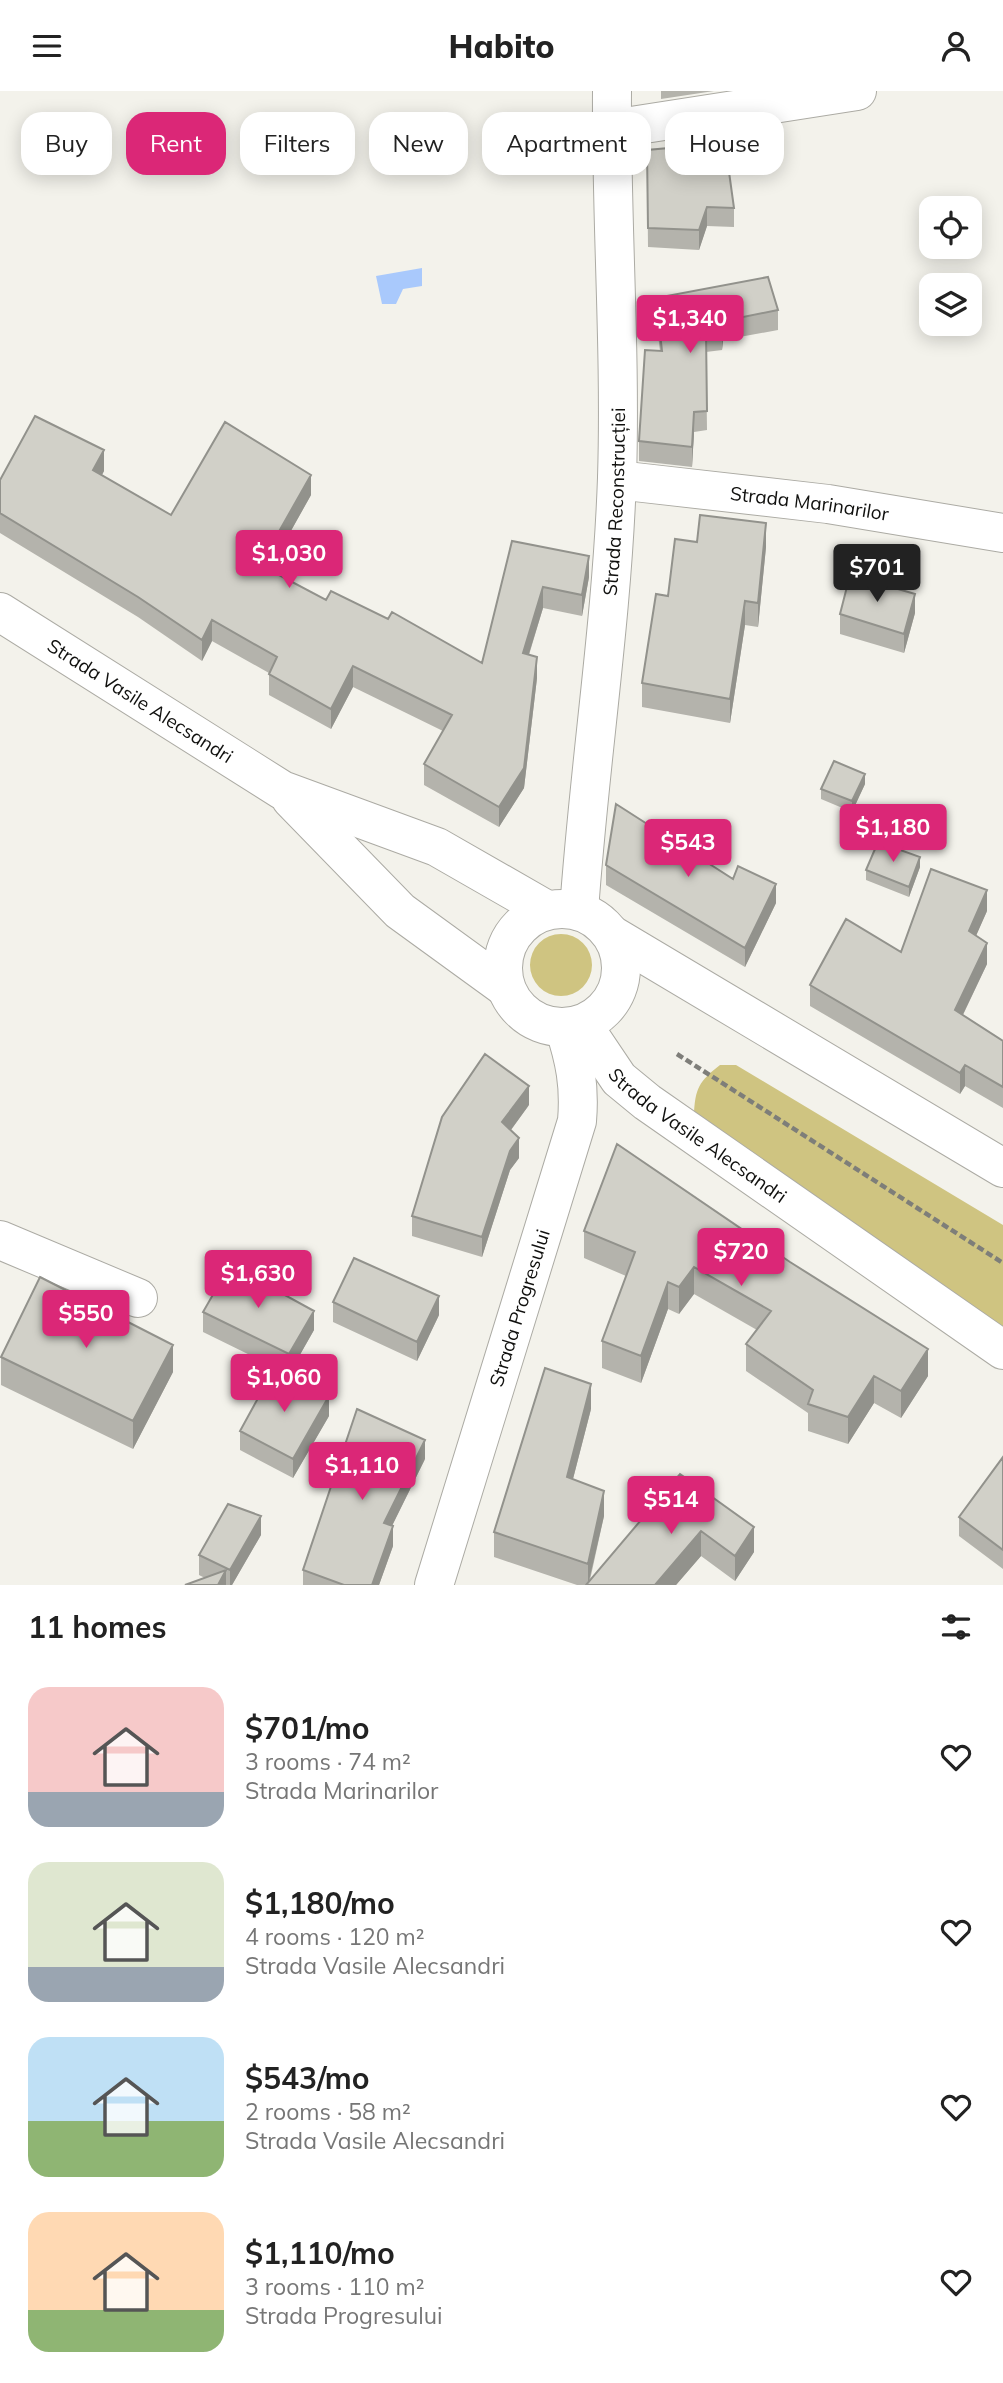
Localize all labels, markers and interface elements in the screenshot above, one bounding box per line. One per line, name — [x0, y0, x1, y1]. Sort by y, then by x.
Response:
text: Habito — [449, 26, 554, 66]
icon: menu — [28, 27, 66, 65]
icon: person — [937, 27, 975, 65]
chip: Buy — [21, 112, 112, 175]
chip: Rent — [126, 112, 226, 175]
chip: Filters — [240, 112, 355, 175]
chip: New — [369, 112, 468, 175]
chip: Apartment — [482, 112, 651, 175]
chip: House — [665, 112, 784, 175]
map controls — [919, 196, 982, 336]
button: locate — [919, 196, 982, 259]
button: layers — [919, 273, 982, 336]
pin: $1,340 — [633, 295, 747, 355]
text: $1,340 — [653, 303, 727, 332]
street label: Strada Reconstrucției — [598, 408, 631, 597]
street label: Strada Marinarilor — [729, 481, 891, 526]
pin: $1,030 — [232, 531, 346, 590]
text: $1,030 — [252, 538, 326, 567]
pin: $701 — [836, 545, 918, 604]
text: $701 — [849, 552, 905, 581]
street label: Strada Vasile Alecsandri — [43, 633, 238, 768]
pin: $1,180 — [836, 805, 950, 864]
text: $1,180 — [856, 812, 930, 841]
pin: $543 — [647, 819, 729, 879]
text: $543 — [660, 827, 716, 856]
street label: Strada Vasile Alecsandri — [603, 1063, 792, 1208]
street label: Strada Progresului — [484, 1226, 555, 1389]
pin: $720 — [700, 1229, 782, 1288]
text: $720 — [713, 1236, 769, 1265]
pin: $1,630 — [201, 1251, 315, 1310]
text: $1,630 — [221, 1258, 295, 1287]
pin: $550 — [45, 1291, 127, 1350]
text: $550 — [58, 1298, 114, 1327]
pin: $1,060 — [227, 1355, 341, 1414]
text: $1,060 — [247, 1362, 321, 1391]
pin: $1,110 — [305, 1443, 419, 1502]
text: $1,110 — [325, 1450, 399, 1479]
pin: $514 — [630, 1477, 712, 1536]
text: $514 — [643, 1484, 699, 1513]
text: 11 homes — [28, 1608, 167, 1646]
icon: filters — [937, 1608, 975, 1646]
text: $701/mo — [245, 1709, 369, 1747]
icon: home — [84, 1715, 168, 1799]
icon: heart — [937, 1738, 975, 1776]
text: 3 rooms · 74 m² — [245, 1747, 411, 1776]
text: Strada Marinarilor — [245, 1776, 438, 1805]
text: $1,180/mo — [245, 1884, 395, 1922]
icon: home — [84, 1890, 168, 1974]
icon: heart — [937, 1913, 975, 1951]
text: 4 rooms · 120 m² — [245, 1922, 425, 1951]
text: Strada Vasile Alecsandri — [245, 1951, 505, 1980]
text: $543/mo — [245, 2059, 369, 2097]
icon: home — [84, 2065, 168, 2149]
icon: heart — [937, 2088, 975, 2126]
text: 2 rooms · 58 m² — [245, 2097, 411, 2126]
text: Strada Vasile Alecsandri — [245, 2126, 505, 2155]
text: $1,110/mo — [245, 2234, 395, 2272]
icon: home — [84, 2240, 168, 2324]
icon: heart — [937, 2263, 975, 2301]
text: 3 rooms · 110 m² — [245, 2272, 425, 2301]
text: Strada Progresului — [245, 2301, 443, 2330]

